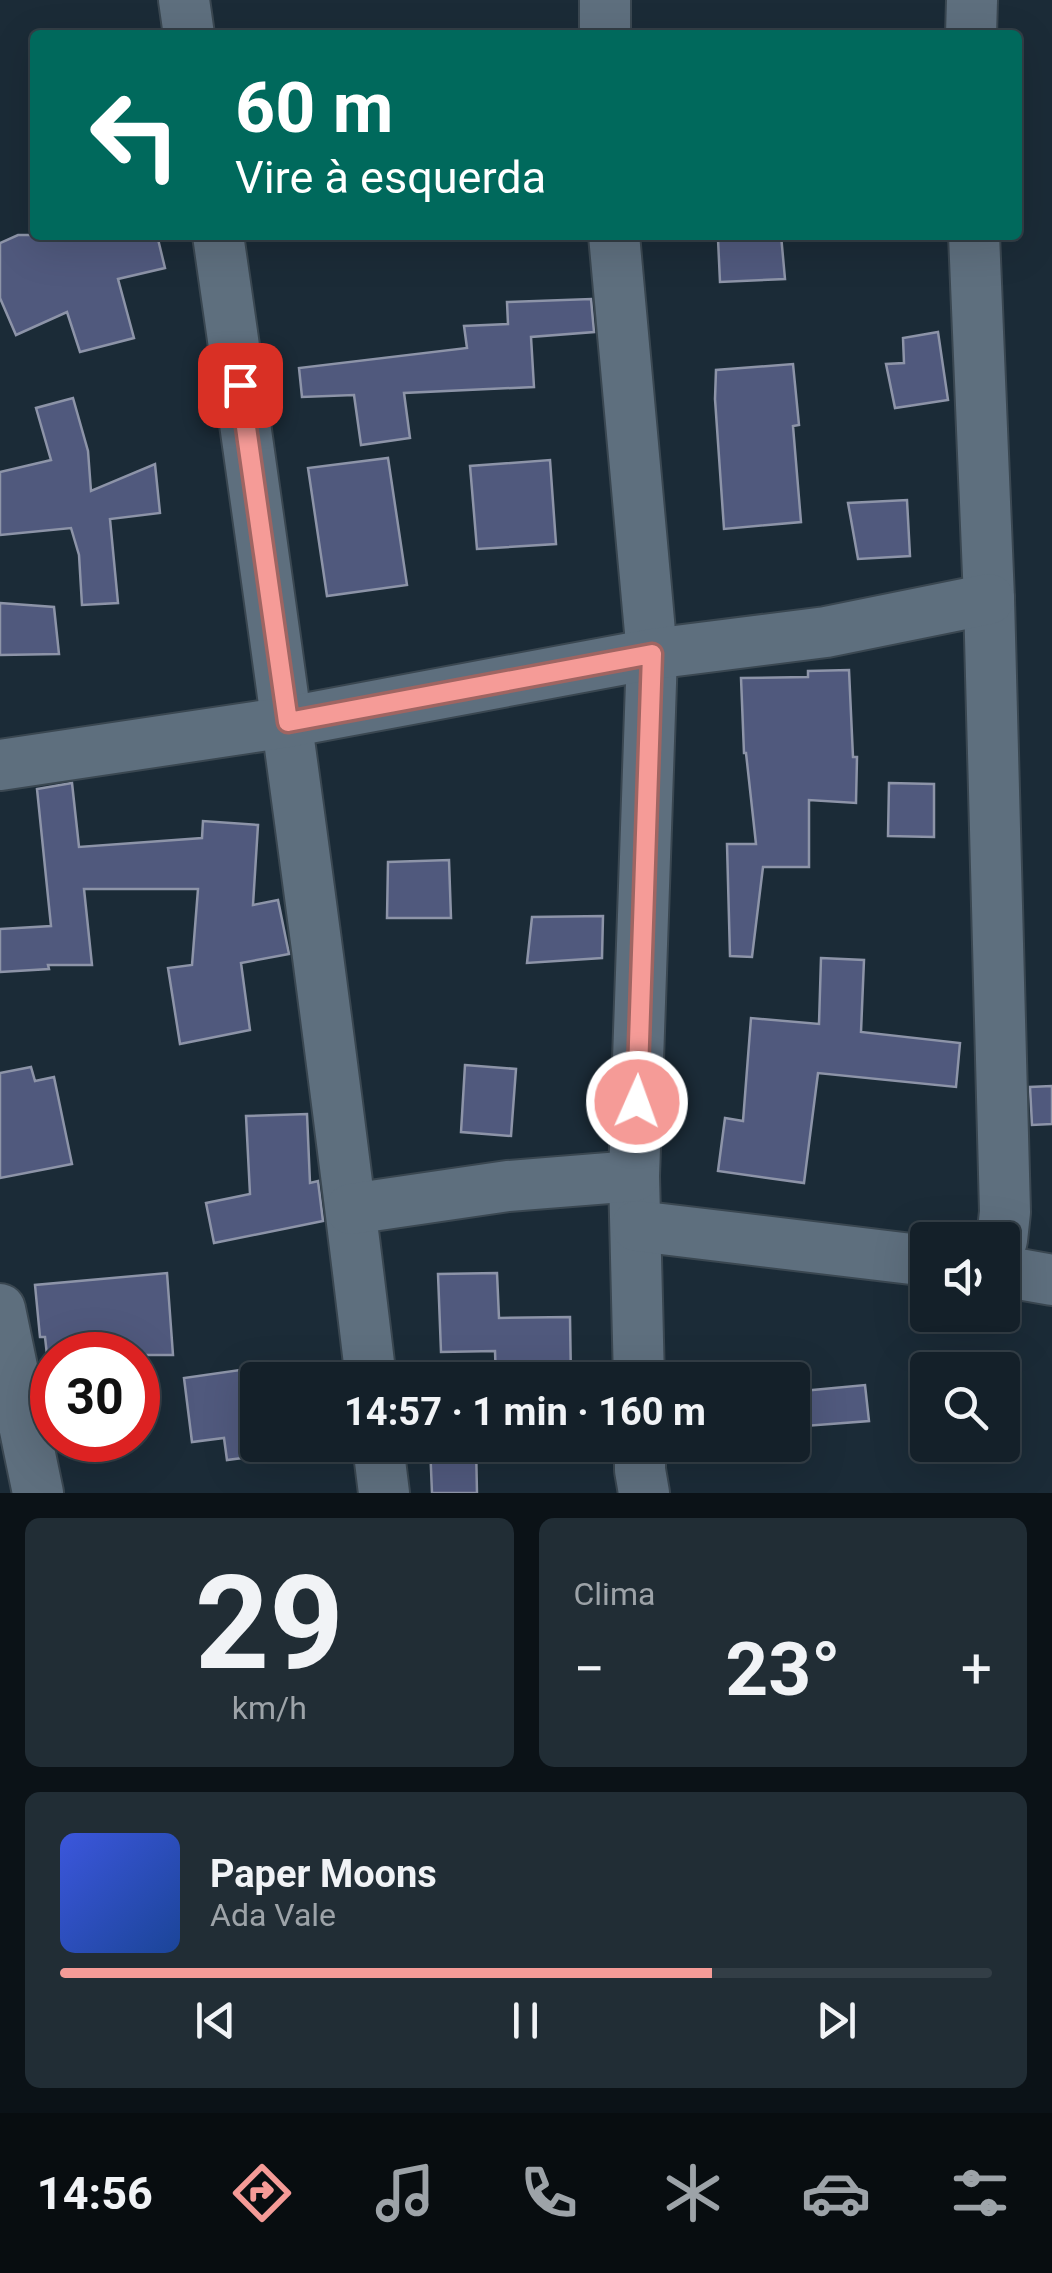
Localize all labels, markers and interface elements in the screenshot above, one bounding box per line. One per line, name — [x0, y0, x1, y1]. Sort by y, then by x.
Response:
text: 60 m — [235, 67, 393, 149]
icon: left — [70, 70, 200, 200]
text: Vire à esquerda — [235, 151, 546, 204]
pin — [198, 343, 283, 428]
icon: arrive — [213, 358, 268, 413]
position arrow — [585, 1050, 689, 1154]
map controls — [910, 1222, 1020, 1462]
button: sound — [910, 1222, 1020, 1332]
speed limit sign: 30 — [30, 1332, 160, 1462]
button: search — [910, 1352, 1020, 1462]
text: 14:57 · 1 min · 160 m — [344, 1390, 706, 1434]
text: 29 — [195, 1547, 344, 1700]
text: Clima — [574, 1575, 655, 1613]
text: 23° — [725, 1625, 841, 1713]
text: − — [574, 1637, 605, 1701]
text: + — [961, 1637, 992, 1701]
text: km/h — [232, 1689, 307, 1727]
text: Paper Moons — [210, 1852, 437, 1896]
text: Ada Vale — [210, 1896, 336, 1934]
icon: previous — [188, 1993, 243, 2048]
icon: pause — [498, 1993, 553, 2048]
icon: next — [809, 1993, 864, 2048]
icon: directions — [227, 2158, 297, 2228]
icon: music — [370, 2158, 440, 2228]
icon: phone — [514, 2158, 584, 2228]
icon: climate — [658, 2158, 728, 2228]
icon: car — [801, 2158, 871, 2228]
icon: filters — [945, 2158, 1015, 2228]
text: 14:56 — [37, 2167, 153, 2220]

